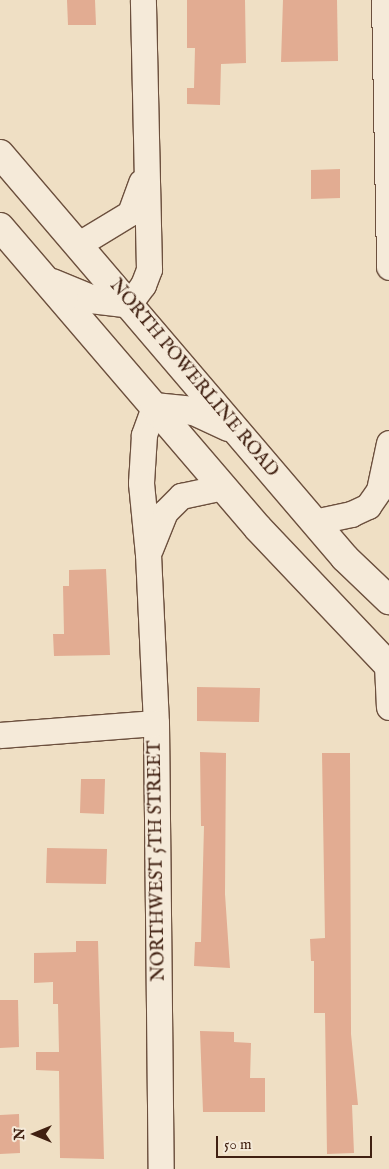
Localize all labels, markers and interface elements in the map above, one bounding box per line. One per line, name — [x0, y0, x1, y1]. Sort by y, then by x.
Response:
street label: NORTH POWERLINE ROAD — [104, 276, 282, 482]
street label: NORTHWEST 5TH STREET — [145, 740, 171, 982]
north arrow — [10, 1109, 60, 1159]
scale bar — [219, 1126, 375, 1158]
text: N — [11, 1128, 29, 1140]
text: 50 m — [224, 1135, 252, 1154]

